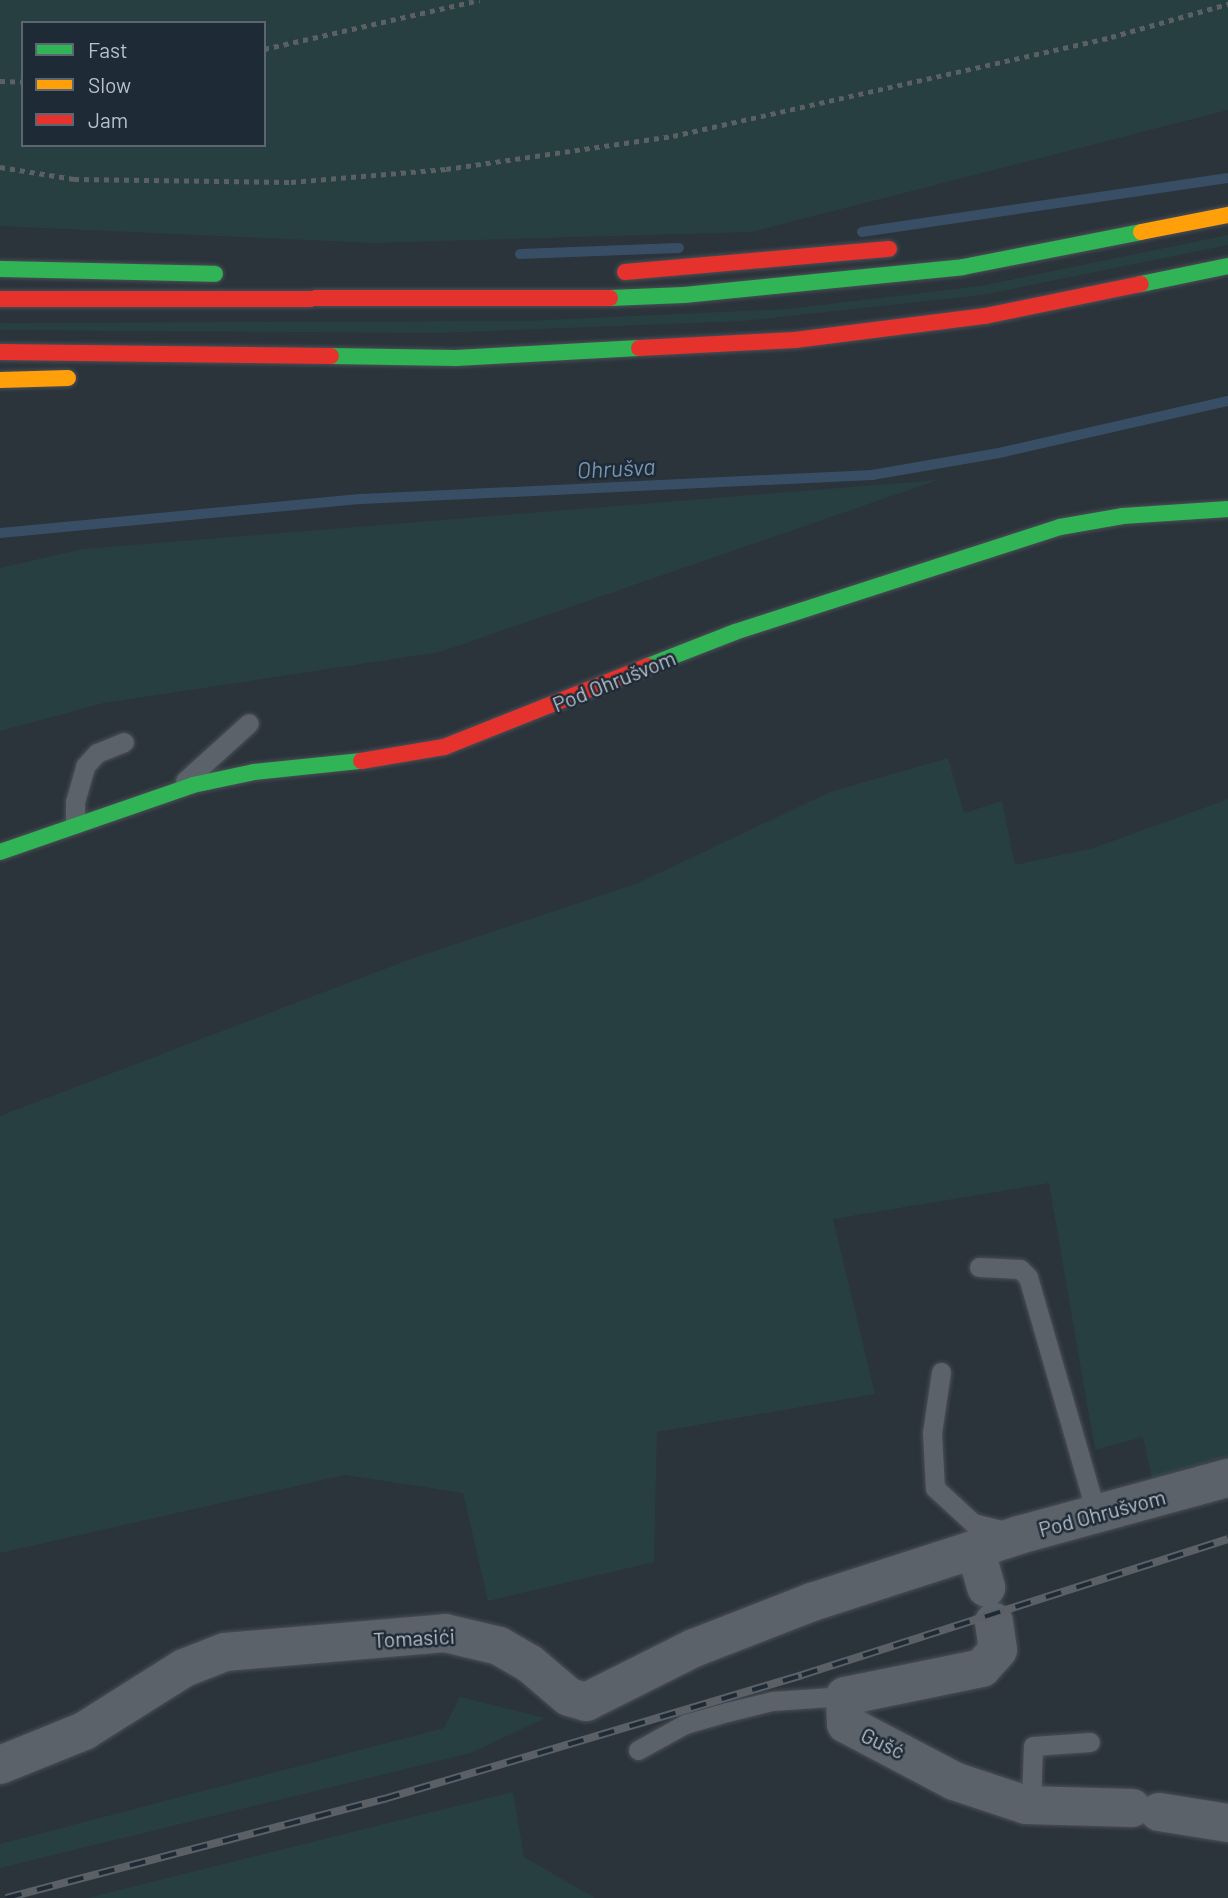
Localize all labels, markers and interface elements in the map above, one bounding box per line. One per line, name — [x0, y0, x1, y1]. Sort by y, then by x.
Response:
legend — [21, 21, 266, 147]
text: Fast — [88, 37, 128, 62]
text: Slow — [88, 72, 131, 97]
text: Jam — [88, 107, 128, 132]
water label: Ohrušva — [576, 452, 656, 484]
street label: Pod Ohrušvom — [549, 645, 679, 717]
street label: Pod Ohrušvom — [1036, 1484, 1168, 1542]
street label: Tomasići — [373, 1623, 455, 1653]
street label: Gušć — [857, 1722, 909, 1764]

